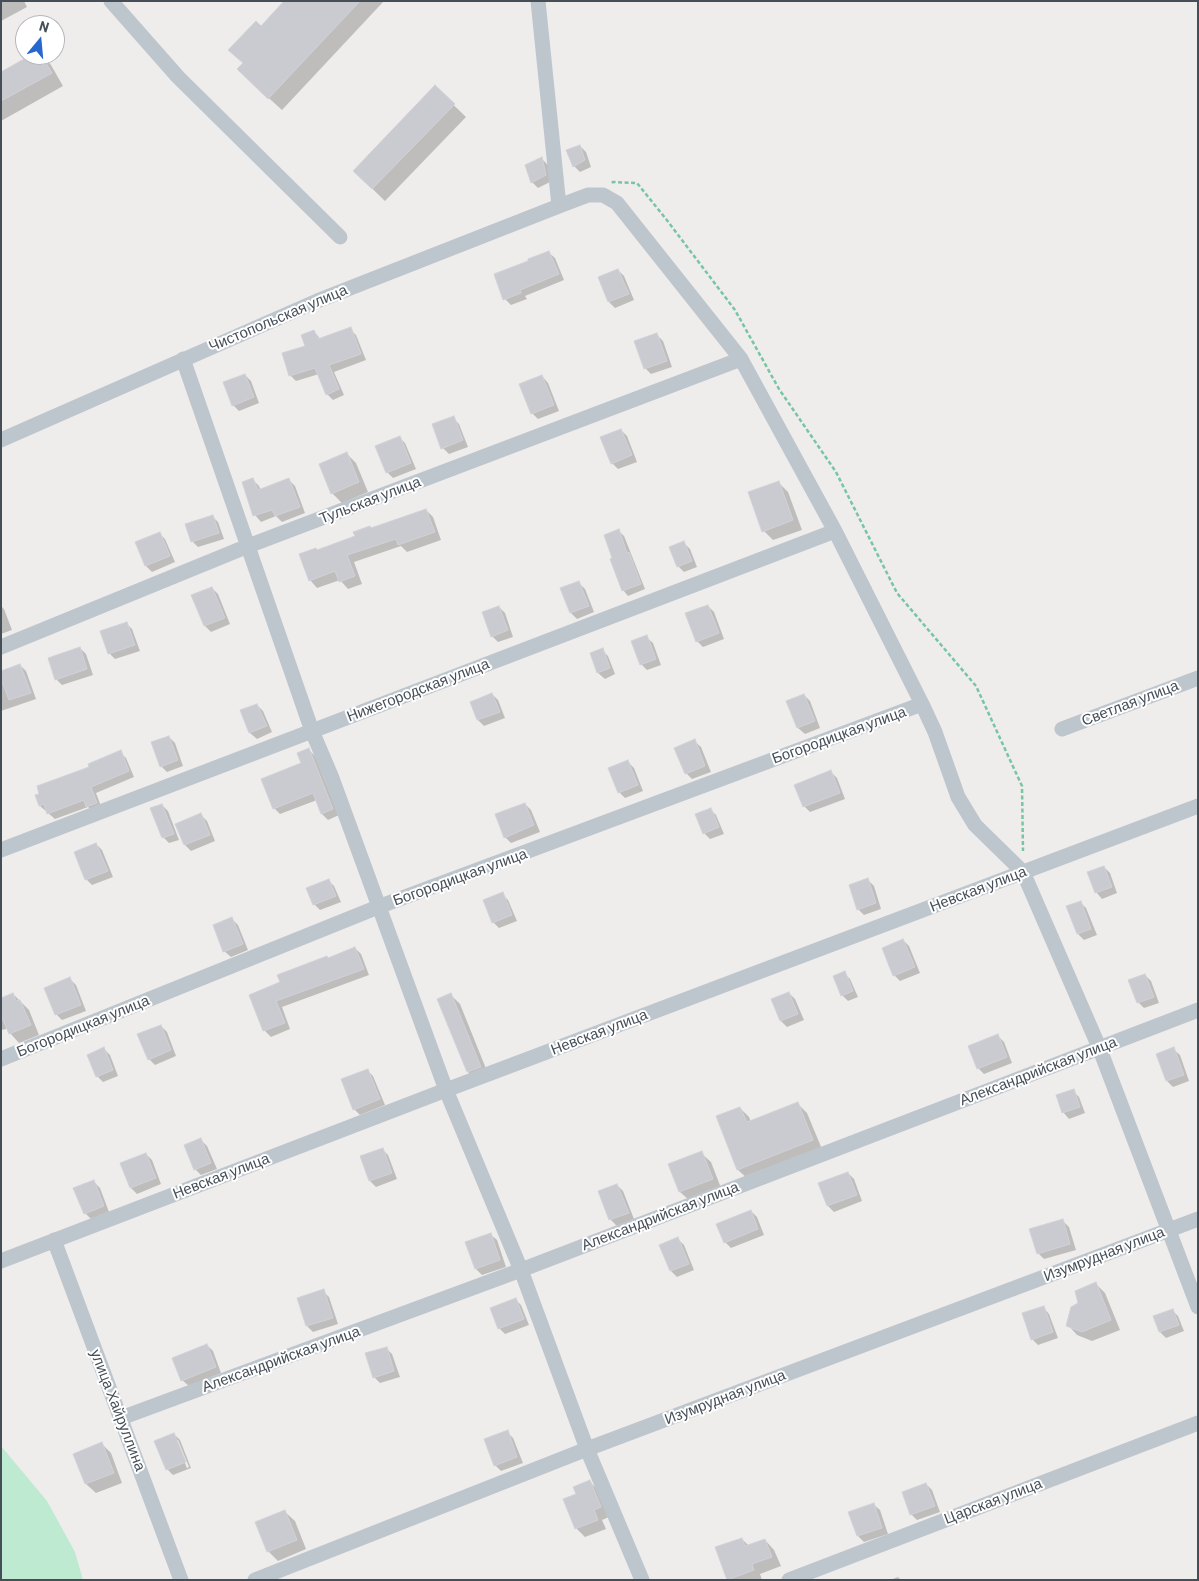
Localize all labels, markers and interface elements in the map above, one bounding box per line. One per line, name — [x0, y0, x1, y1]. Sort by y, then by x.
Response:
north arrow — [15, 15, 65, 65]
text: N — [37, 17, 51, 36]
street label: Чистопольская улица — [206, 281, 350, 355]
street label: Тульская улица — [317, 472, 423, 528]
street label: Нижегородская улица — [344, 654, 492, 726]
street label: Светлая улица — [1079, 676, 1181, 730]
street label: Богородицкая улица — [770, 702, 908, 768]
street label: Богородицкая улица — [391, 844, 529, 910]
street label: Невская улица — [927, 862, 1029, 916]
street label: Богородицкая улица — [14, 991, 152, 1061]
street label: Невская улица — [548, 1005, 650, 1059]
street label: Александрийская улица — [957, 1033, 1119, 1109]
street label: Невская улица — [170, 1149, 272, 1203]
street label: Александрийская улица — [579, 1178, 741, 1254]
street label: Изумрудная улица — [1041, 1223, 1167, 1285]
street label: Александрийская улица — [200, 1322, 362, 1396]
street label: улица Хайруллина — [87, 1347, 149, 1473]
street label: Изумрудная улица — [662, 1366, 788, 1428]
street label: Царская улица — [942, 1474, 1044, 1528]

